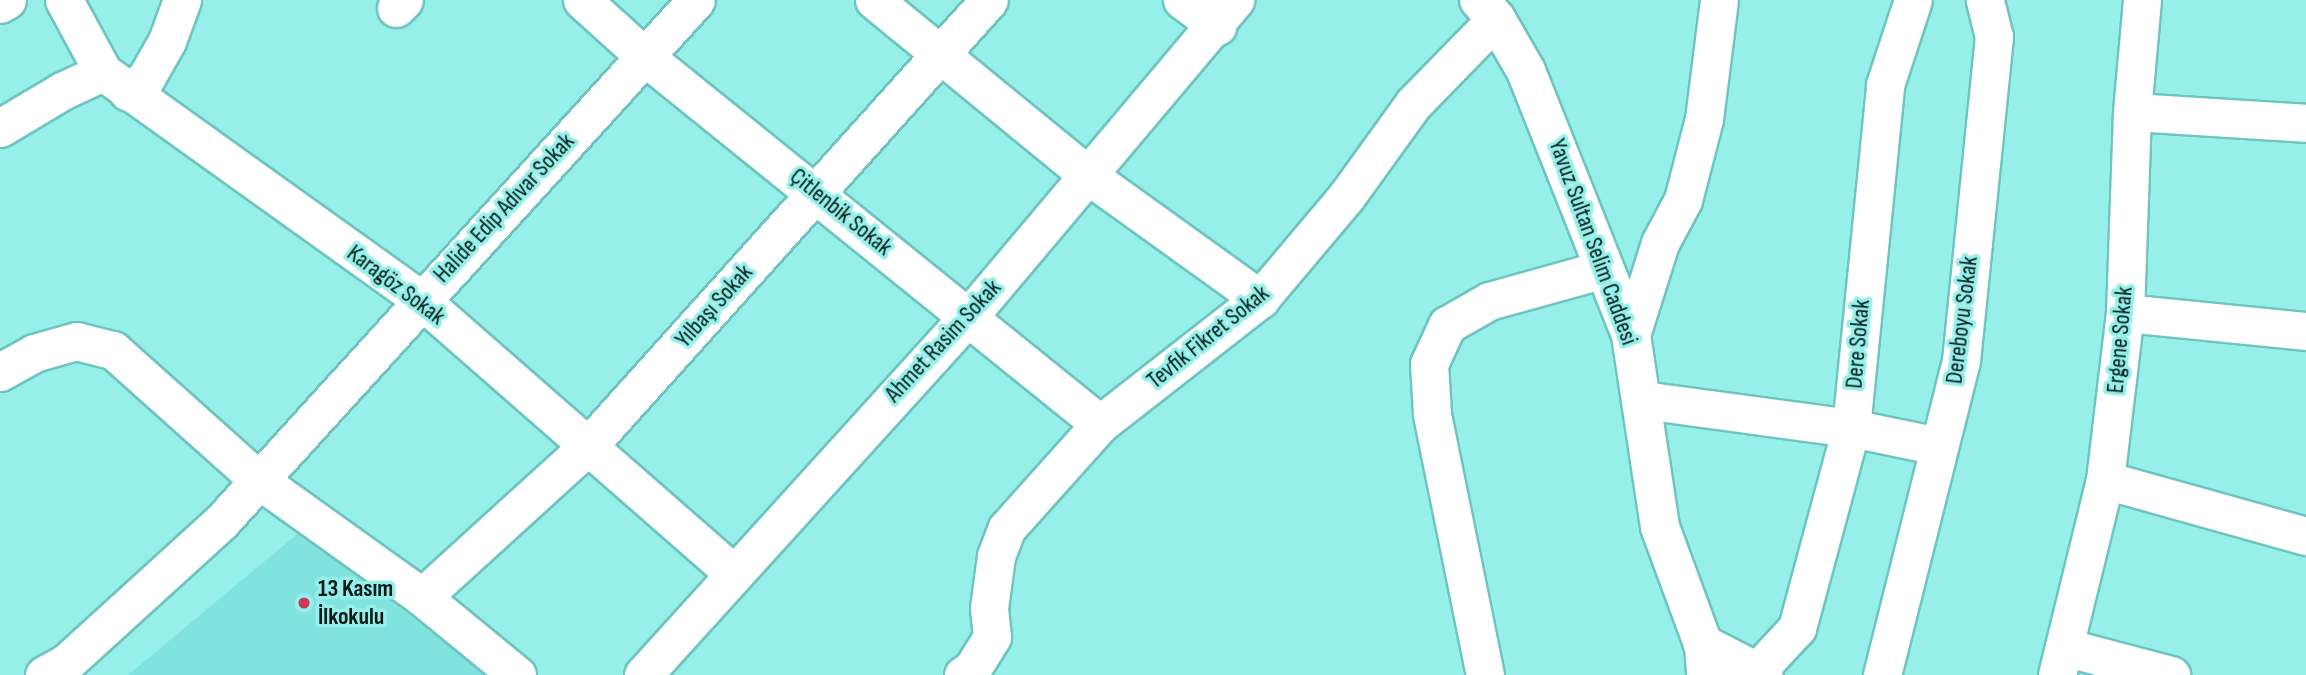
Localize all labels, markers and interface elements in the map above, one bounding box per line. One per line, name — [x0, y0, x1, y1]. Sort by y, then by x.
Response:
street label: Halide Edip Adıvar Sokak — [428, 127, 580, 289]
street label: Yavuz Sultan Selim Caddesi — [1542, 135, 1644, 349]
street label: Çitlenbik Sokak — [784, 162, 898, 262]
street label: Karagöz Sokak — [341, 239, 451, 331]
street label: Dereboyu Sokak — [1940, 255, 1984, 385]
street label: Yılbaşı Sokak — [669, 259, 759, 353]
street label: Ahmet Rasim Sokak — [879, 274, 1007, 408]
street label: Tevfik Fikret Sokak — [1141, 279, 1275, 395]
street label: Ergene Sokak — [2101, 286, 2139, 394]
street label: Dere Sokak — [1840, 298, 1876, 390]
place label: 13 Kasım İlkokulu — [318, 575, 393, 631]
marker: 13 Kasım İlkokulu — [296, 595, 312, 611]

